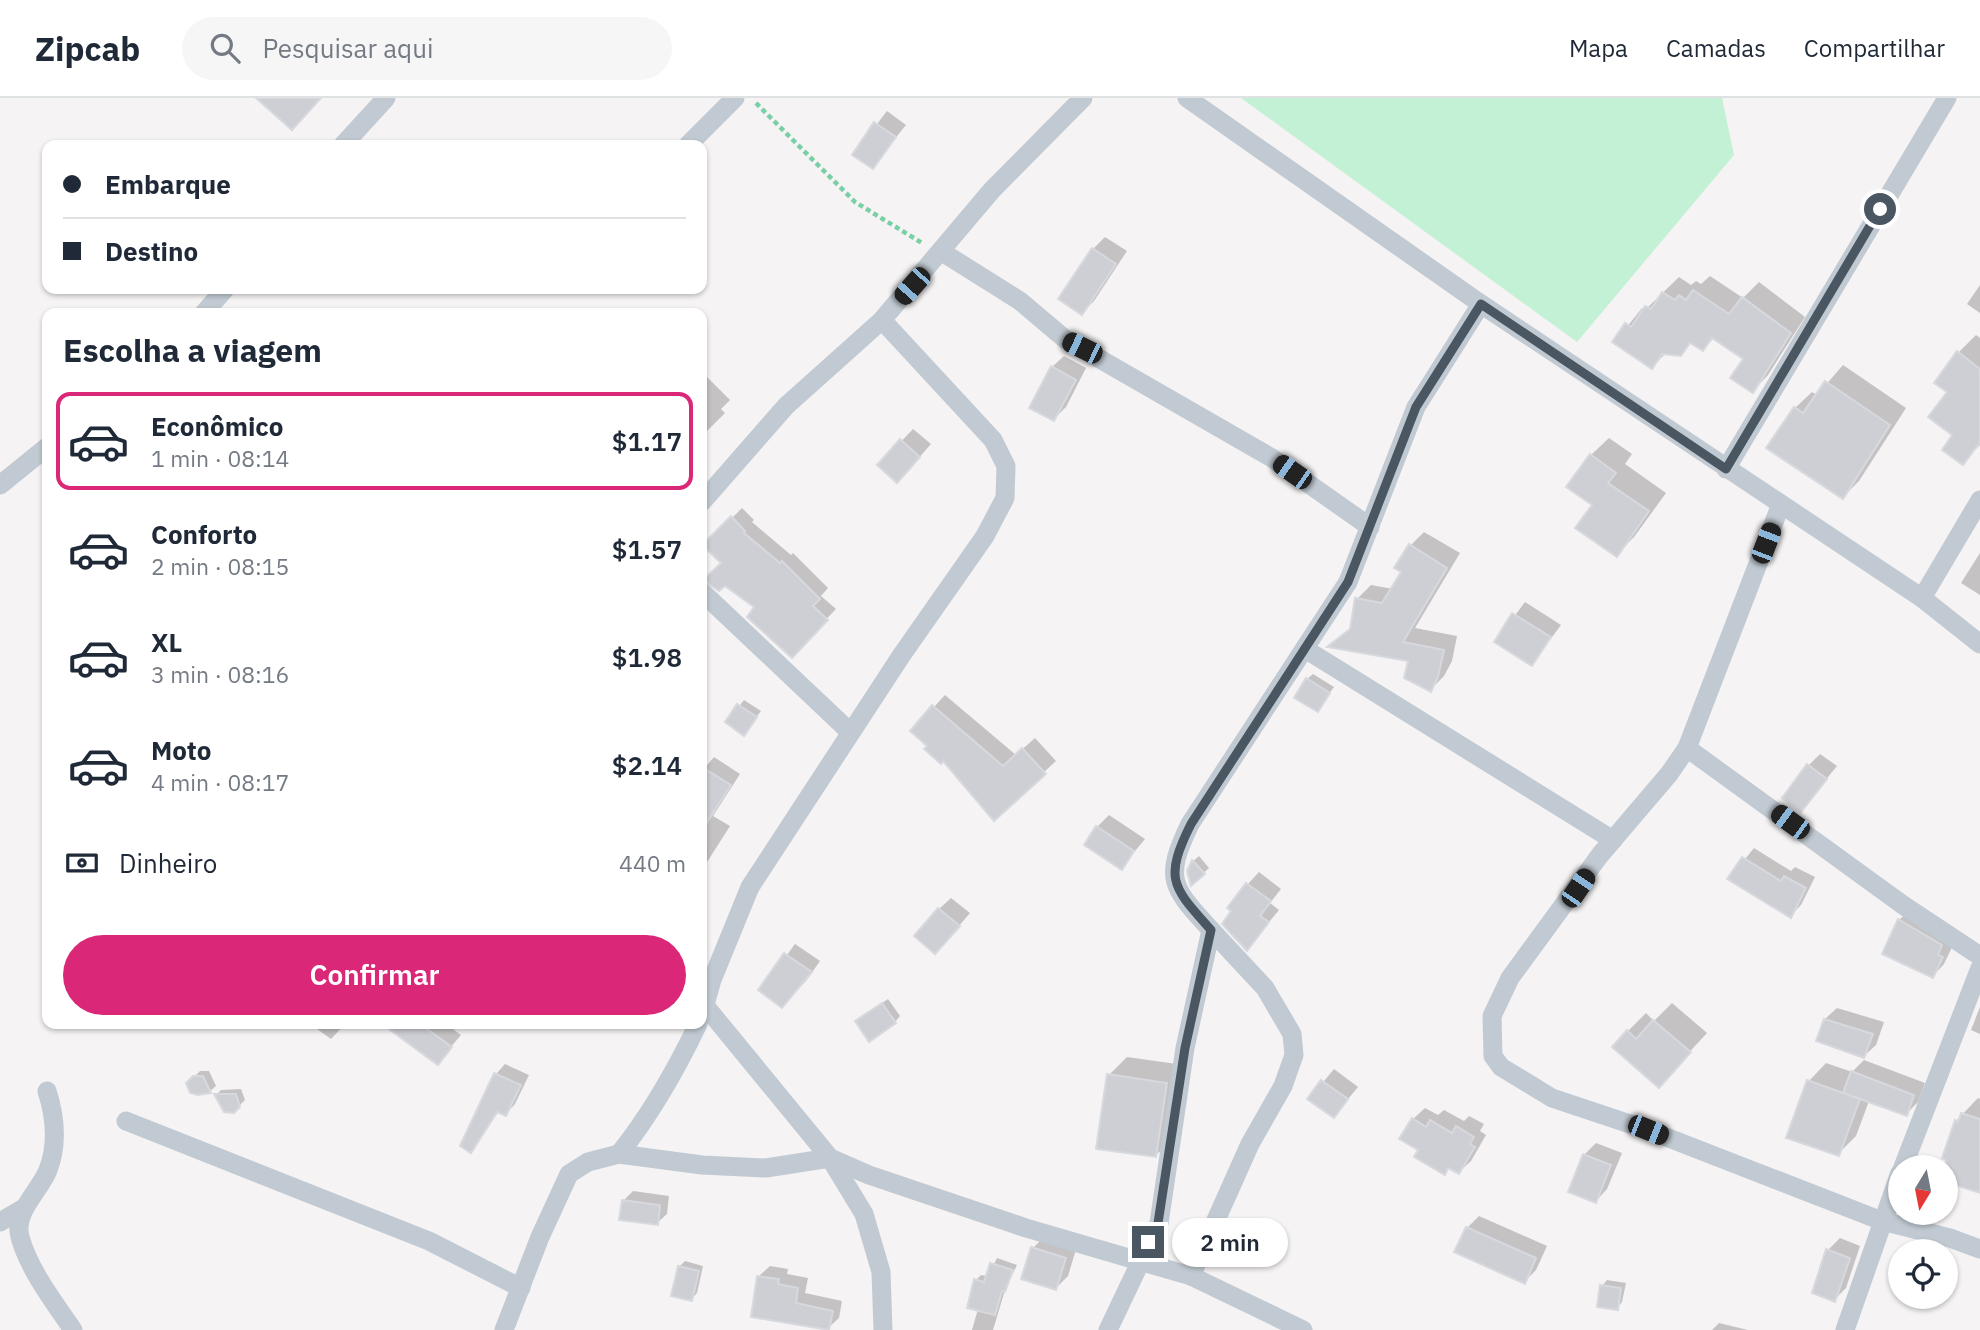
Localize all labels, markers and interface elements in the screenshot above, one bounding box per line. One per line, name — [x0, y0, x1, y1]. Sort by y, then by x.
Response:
search box — [182, 17, 672, 80]
text: Zipcab — [35, 27, 140, 70]
icon: search — [206, 29, 244, 67]
text: Pesquisar aqui — [262, 31, 433, 65]
text: Mapa — [1569, 32, 1628, 64]
text: Camadas — [1666, 32, 1766, 64]
text: Compartilhar — [1804, 32, 1945, 64]
text: Embarque — [105, 167, 231, 201]
route start — [1864, 193, 1896, 225]
text: Destino — [105, 234, 198, 268]
car — [891, 263, 934, 309]
text: Escolha a viagem — [63, 329, 322, 371]
car — [1059, 329, 1106, 367]
text: Econômico — [151, 409, 283, 443]
icon: car — [67, 410, 130, 473]
text: $1.17 — [612, 424, 682, 458]
text: 1 min · 08:14 — [151, 443, 289, 473]
car — [1269, 451, 1316, 493]
text: Conforto — [151, 517, 257, 551]
icon: car — [67, 518, 130, 581]
car — [1749, 520, 1784, 566]
text: $1.57 — [612, 532, 682, 566]
text: 2 min · 08:15 — [151, 551, 289, 581]
text: XL — [151, 625, 182, 659]
icon: car — [67, 626, 130, 689]
text: $1.98 — [612, 640, 682, 674]
text: 3 min · 08:16 — [151, 659, 289, 689]
text: Moto — [151, 733, 211, 767]
icon: car — [67, 734, 130, 797]
text: $2.14 — [612, 748, 682, 782]
text: 4 min · 08:17 — [151, 767, 289, 797]
car — [1767, 801, 1814, 843]
icon: cash — [63, 844, 101, 882]
text: Dinheiro — [119, 846, 217, 880]
text: 440 m — [619, 848, 686, 878]
car — [1558, 865, 1599, 911]
button: Confirmar — [63, 935, 686, 1015]
car — [1625, 1112, 1672, 1148]
north arrow — [1888, 1155, 1958, 1225]
map controls — [1888, 1155, 1958, 1309]
callout: 2 min — [1172, 1218, 1288, 1266]
route end — [1132, 1226, 1164, 1258]
text: 2 min — [1200, 1227, 1260, 1257]
button: locate — [1888, 1239, 1958, 1309]

